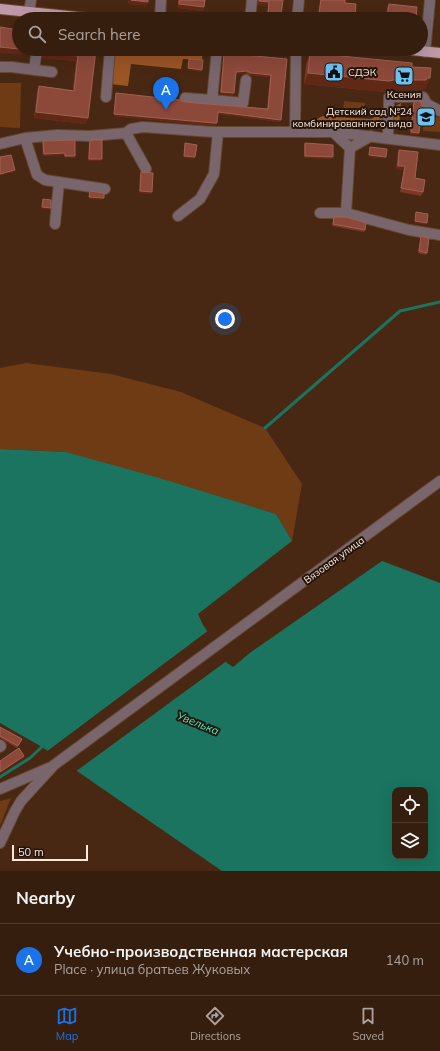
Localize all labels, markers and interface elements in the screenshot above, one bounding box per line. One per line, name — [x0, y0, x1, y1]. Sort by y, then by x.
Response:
search box — [12, 12, 428, 56]
icon: search — [26, 23, 48, 45]
text: Search here — [58, 25, 140, 44]
public building icon: СДЭК — [323, 61, 345, 83]
supermarket icon: Ксения — [393, 65, 415, 87]
place label: СДЭК — [348, 66, 377, 79]
pin: A — [153, 77, 179, 110]
place label: Ксения — [387, 88, 421, 101]
place label: Детский сад №24 комбинированного вида — [292, 105, 412, 130]
school or university icon: Детский сад №24 комбинированного вида — [415, 106, 437, 128]
your location — [215, 309, 235, 329]
street label: Вязовая улица — [301, 534, 367, 586]
water label: Увелька — [175, 708, 221, 738]
map controls — [392, 787, 428, 859]
button: locate — [392, 787, 428, 823]
button: layers — [392, 823, 428, 859]
scale bar — [12, 843, 88, 862]
text: 50 m — [18, 845, 44, 859]
text: Nearby — [16, 887, 75, 908]
text: Учебно-производственная мастерская — [54, 942, 348, 961]
text: A — [24, 952, 34, 968]
text: 140 m — [386, 952, 424, 968]
text: Place · улица братьев Жуковых — [54, 961, 250, 977]
tab: Map — [56, 1005, 78, 1043]
tab: Directions — [190, 1005, 241, 1043]
tab: Saved — [352, 1005, 384, 1043]

